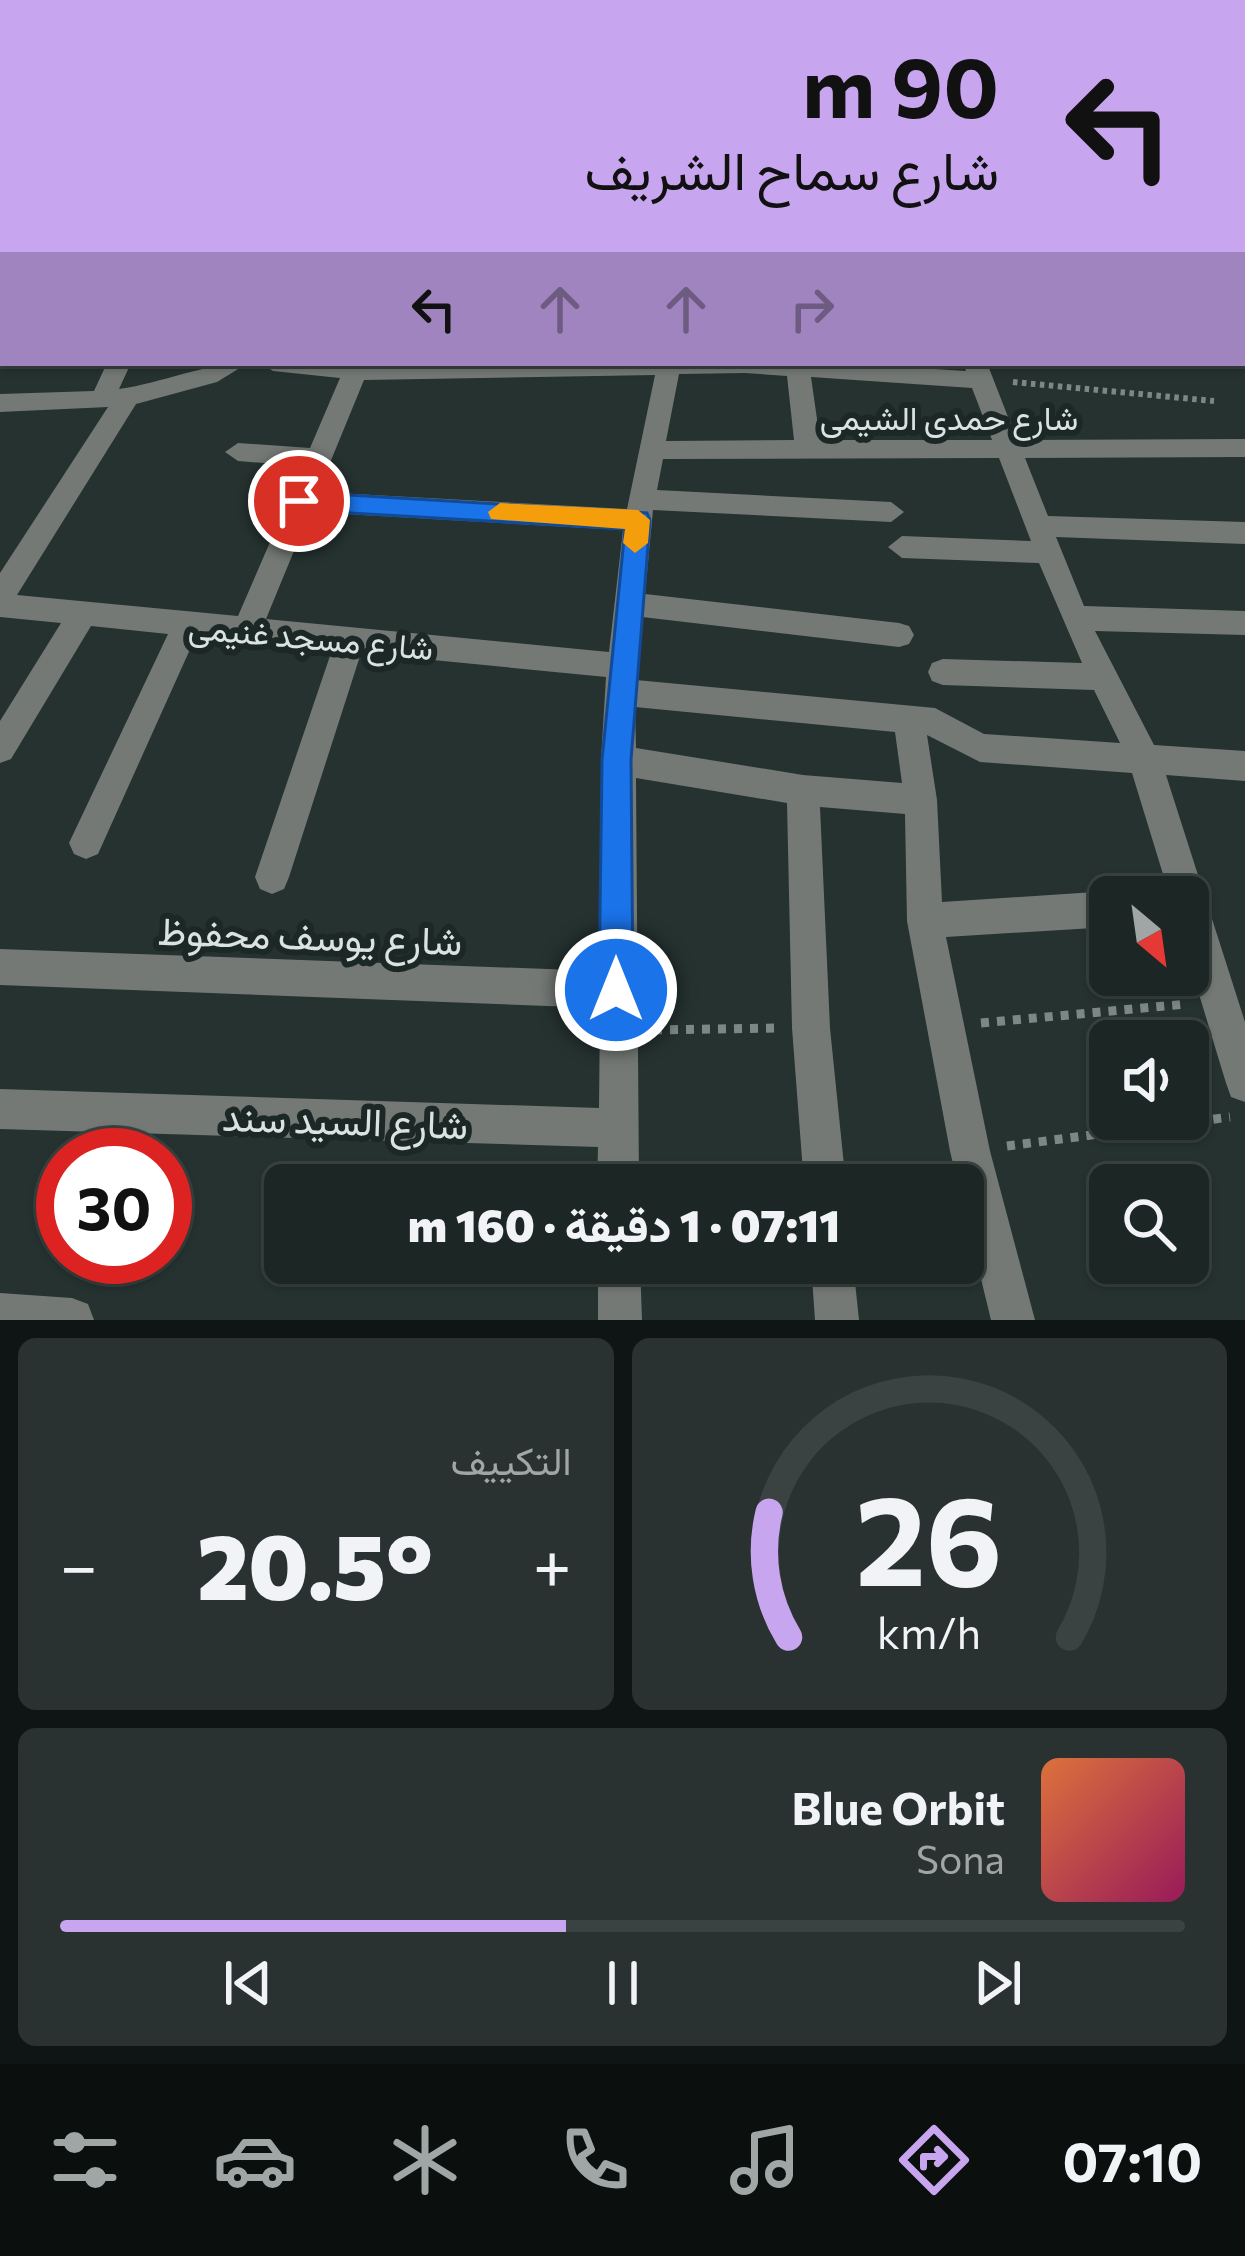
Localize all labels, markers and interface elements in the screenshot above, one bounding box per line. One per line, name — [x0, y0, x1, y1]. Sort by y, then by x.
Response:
text: 90 m — [802, 33, 999, 135]
icon: left — [1041, 48, 1197, 204]
text: شارع سماح الشريف — [584, 135, 999, 201]
icon: left — [401, 276, 467, 342]
icon: ahead — [527, 276, 593, 342]
icon: ahead — [653, 276, 719, 342]
icon: right — [779, 276, 845, 342]
street label: شارع حمدى الشيمى — [820, 396, 1078, 441]
pin — [248, 450, 350, 552]
icon: arrive — [266, 468, 332, 534]
street label: شارع مسجد غنيمى — [187, 605, 435, 671]
north arrow — [1089, 876, 1209, 996]
map controls — [1089, 876, 1209, 1284]
street label: شارع يوسف محفوظ — [157, 905, 463, 968]
position arrow — [553, 927, 679, 1053]
button: sound — [1089, 1020, 1209, 1140]
street label: شارع السيد سند — [221, 1091, 469, 1152]
speed limit sign: 30 — [36, 1128, 192, 1284]
button: search — [1089, 1164, 1209, 1284]
text: 07:11 · 1 دقيقة · 160 m — [408, 1196, 840, 1251]
text: التكييف — [451, 1435, 572, 1483]
text: 26 — [856, 1459, 1003, 1612]
text: 20.5° — [197, 1508, 433, 1619]
text: − — [60, 1523, 98, 1604]
text: + — [533, 1523, 571, 1604]
text: km/h — [877, 1605, 981, 1658]
text: Blue Orbit — [792, 1779, 1005, 1834]
text: Sona — [916, 1834, 1005, 1882]
icon: previous — [215, 1950, 281, 2016]
icon: pause — [590, 1950, 656, 2016]
icon: next — [965, 1950, 1031, 2016]
icon: filters — [43, 2118, 127, 2202]
icon: car — [213, 2118, 297, 2202]
icon: climate — [383, 2118, 467, 2202]
icon: phone — [553, 2118, 637, 2202]
icon: music — [723, 2118, 807, 2202]
icon: directions — [892, 2118, 976, 2202]
text: 07:10 — [1062, 2127, 1202, 2193]

